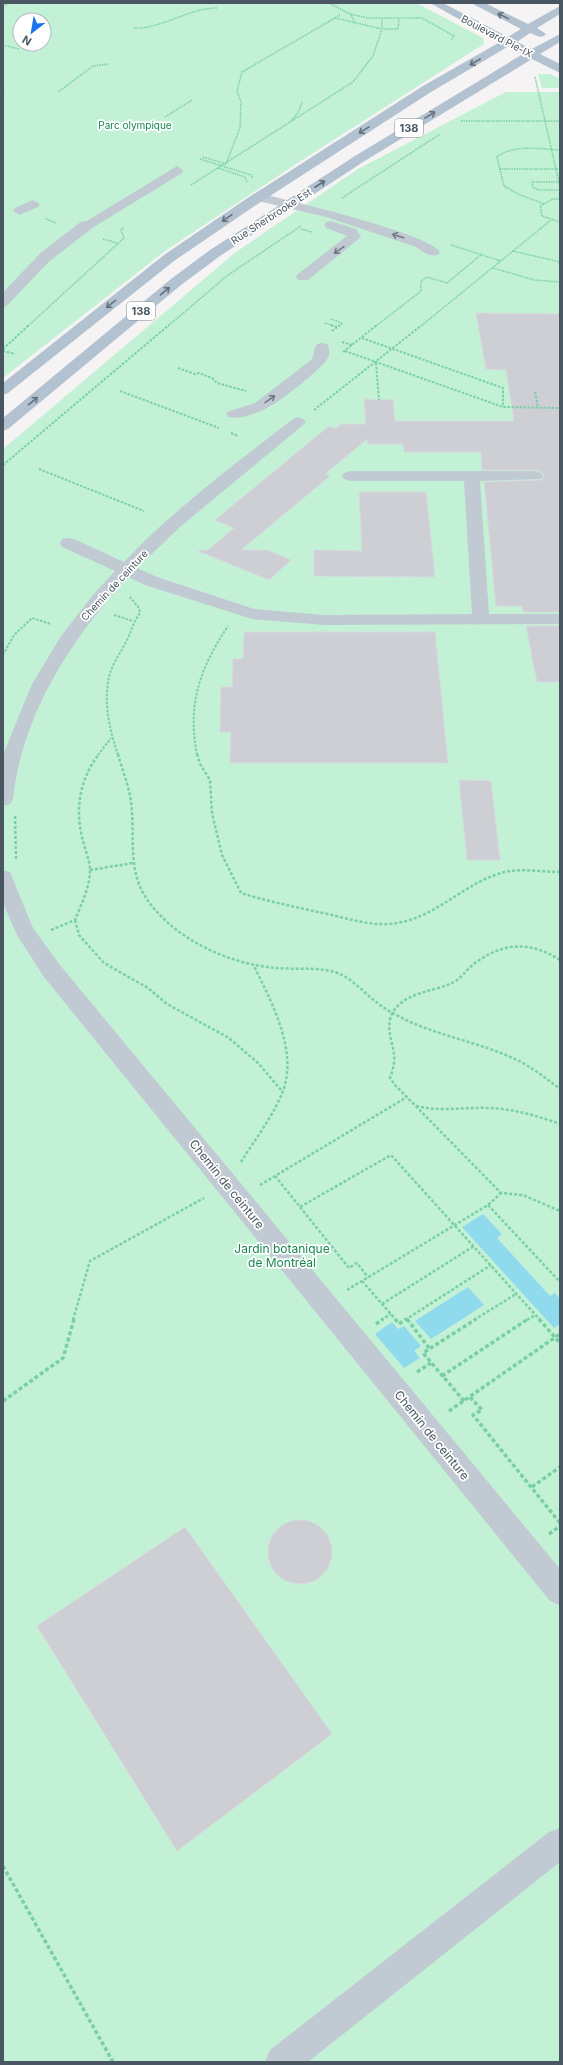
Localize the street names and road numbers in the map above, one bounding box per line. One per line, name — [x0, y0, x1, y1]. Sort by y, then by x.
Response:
street label: Boulevard Pie-IX — [459, 12, 535, 60]
road number: 138 — [395, 119, 423, 137]
street label: Rue Sherbrooke Est — [229, 185, 314, 246]
road number: 138 — [127, 302, 155, 320]
street label: Chemin de ceinture — [78, 547, 150, 623]
street label: Chemin de ceinture — [186, 1136, 268, 1232]
street label: Chemin de ceinture — [391, 1387, 473, 1483]

